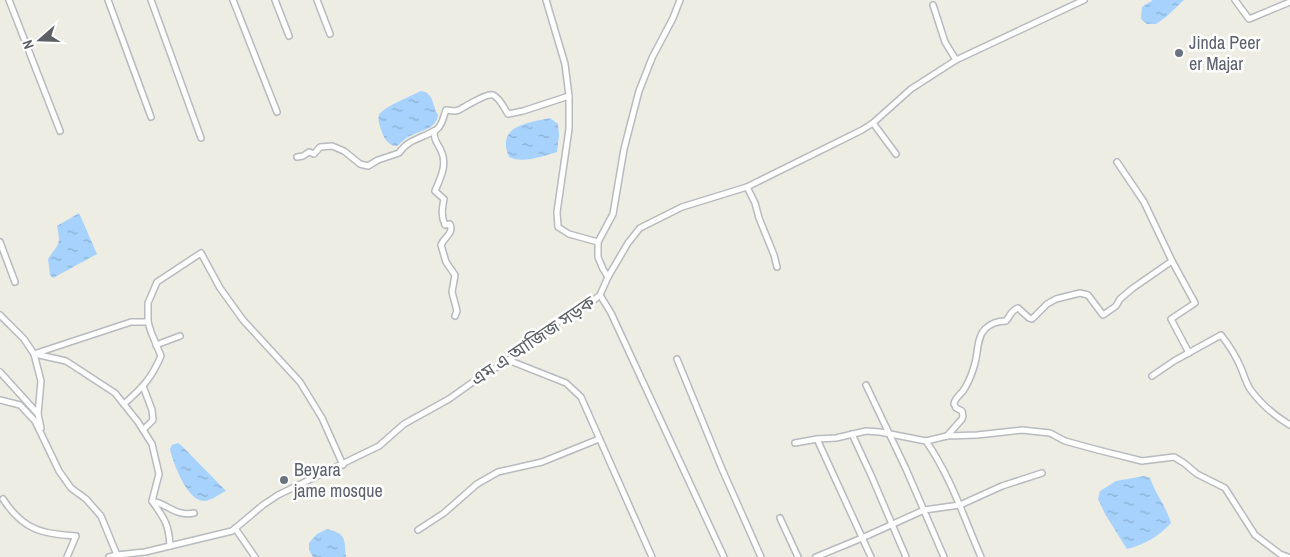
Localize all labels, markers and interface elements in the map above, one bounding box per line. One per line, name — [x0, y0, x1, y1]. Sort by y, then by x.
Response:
north arrow — [15, 15, 65, 65]
place label: Jinda Peer er Majar — [1189, 30, 1260, 76]
text: N — [18, 37, 38, 51]
marker: Jinda Peer er Majar — [1173, 47, 1185, 59]
street label: এম এ আজিজ সড়ক — [466, 289, 600, 391]
place label: Beyara jame mosque — [293, 457, 383, 503]
marker: Beyara jame mosque — [278, 474, 290, 486]

